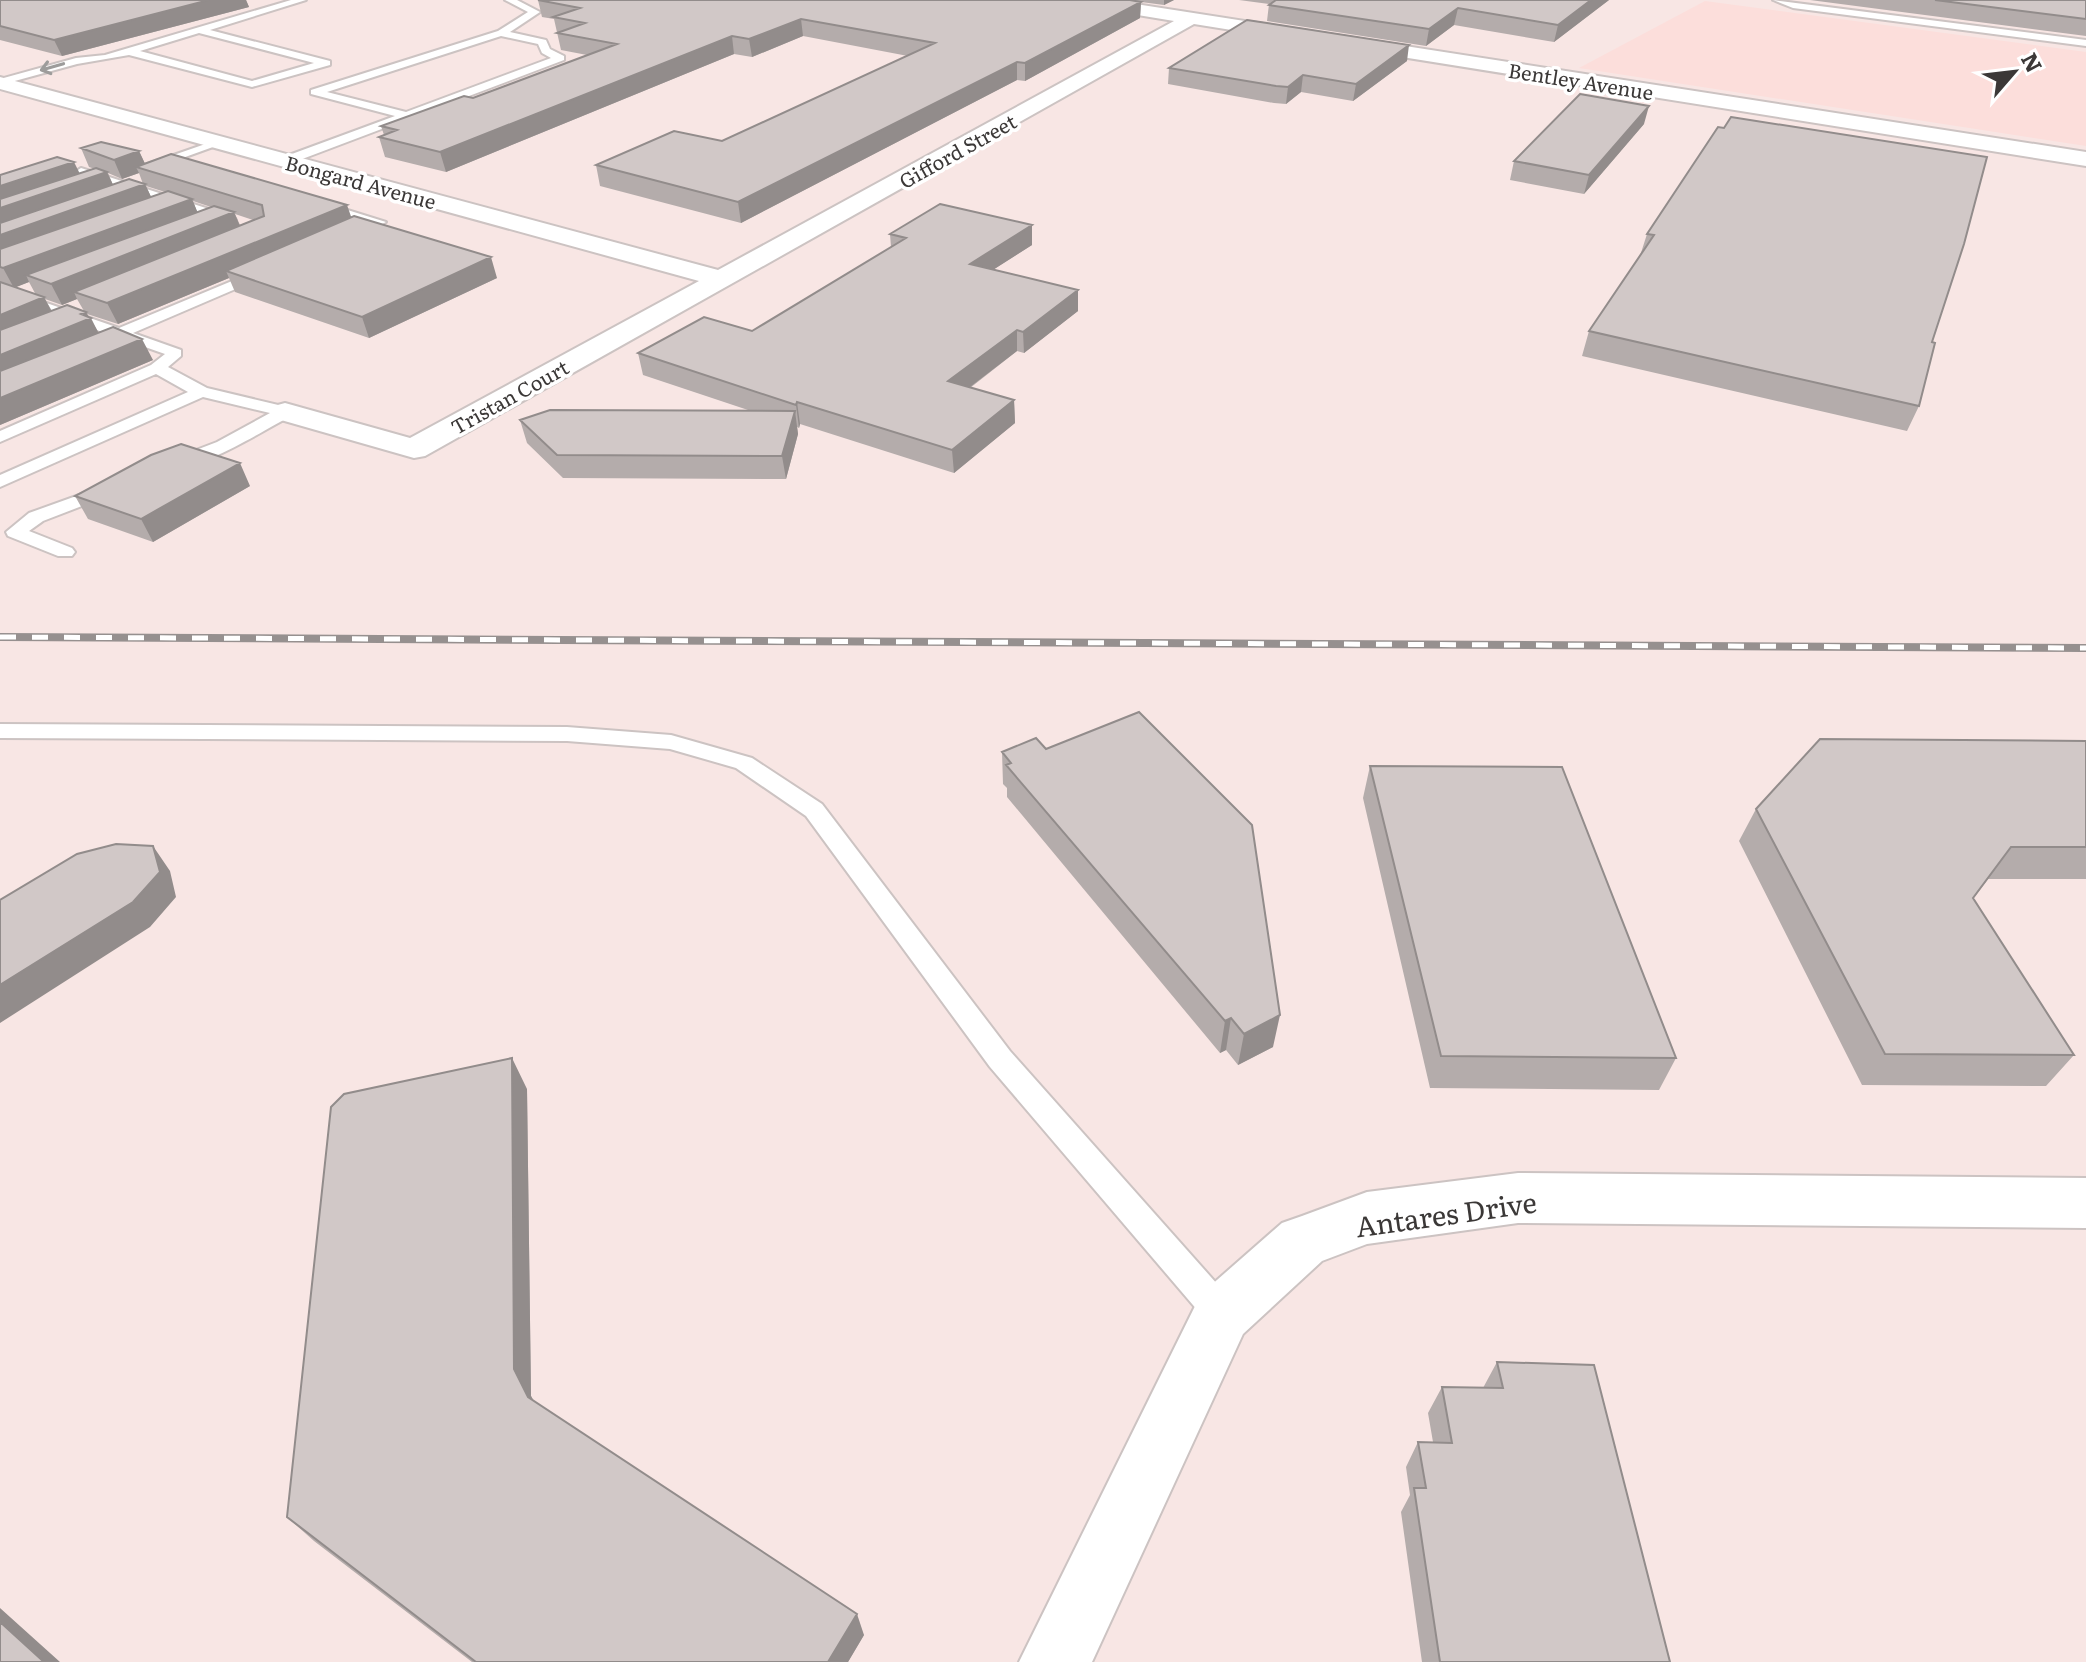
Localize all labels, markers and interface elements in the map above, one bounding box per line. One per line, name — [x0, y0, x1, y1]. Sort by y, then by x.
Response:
north arrow — [1974, 32, 2054, 112]
text: N — [2014, 46, 2052, 78]
street label: Bentley Avenue — [1506, 54, 1656, 106]
one-way arrow — [40, 61, 66, 76]
street label: Gifford Street — [893, 105, 1021, 195]
street label: Bongard Avenue — [282, 146, 440, 216]
street label: Tristan Court — [445, 351, 573, 441]
street label: Antares Drive — [1353, 1180, 1539, 1246]

